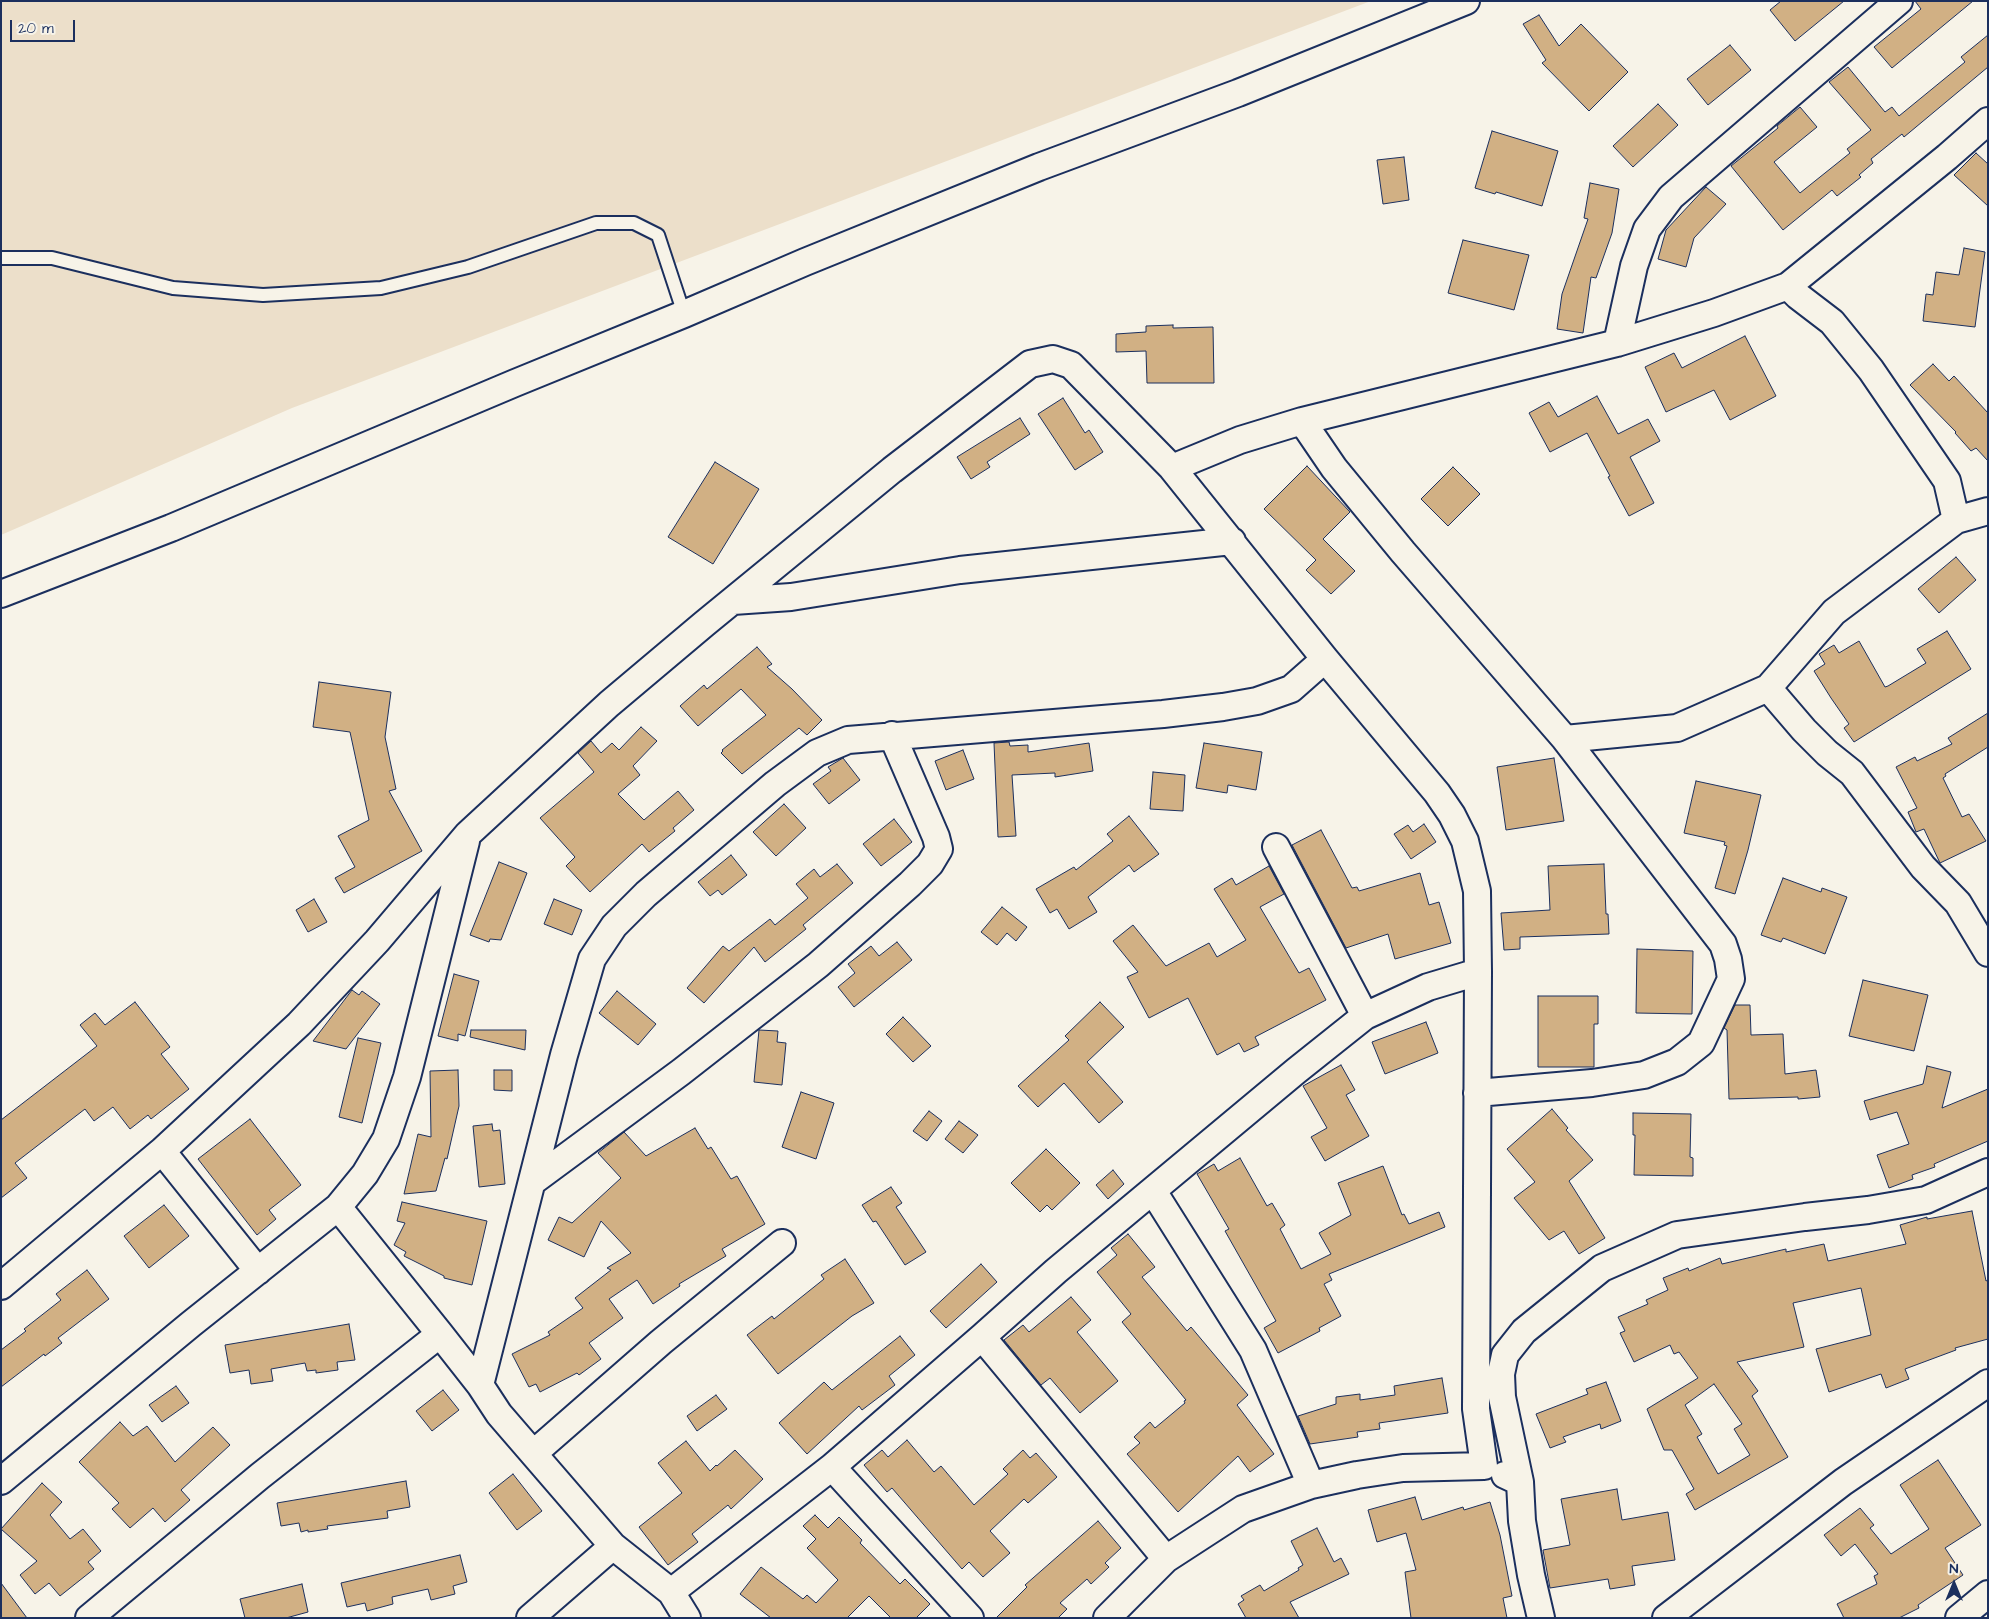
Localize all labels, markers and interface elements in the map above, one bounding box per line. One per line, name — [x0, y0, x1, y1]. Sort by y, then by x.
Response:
scale bar — [12, 10, 78, 42]
text: 20 m — [18, 18, 54, 39]
north arrow — [1929, 1559, 1979, 1609]
text: N — [1950, 1559, 1958, 1579]

